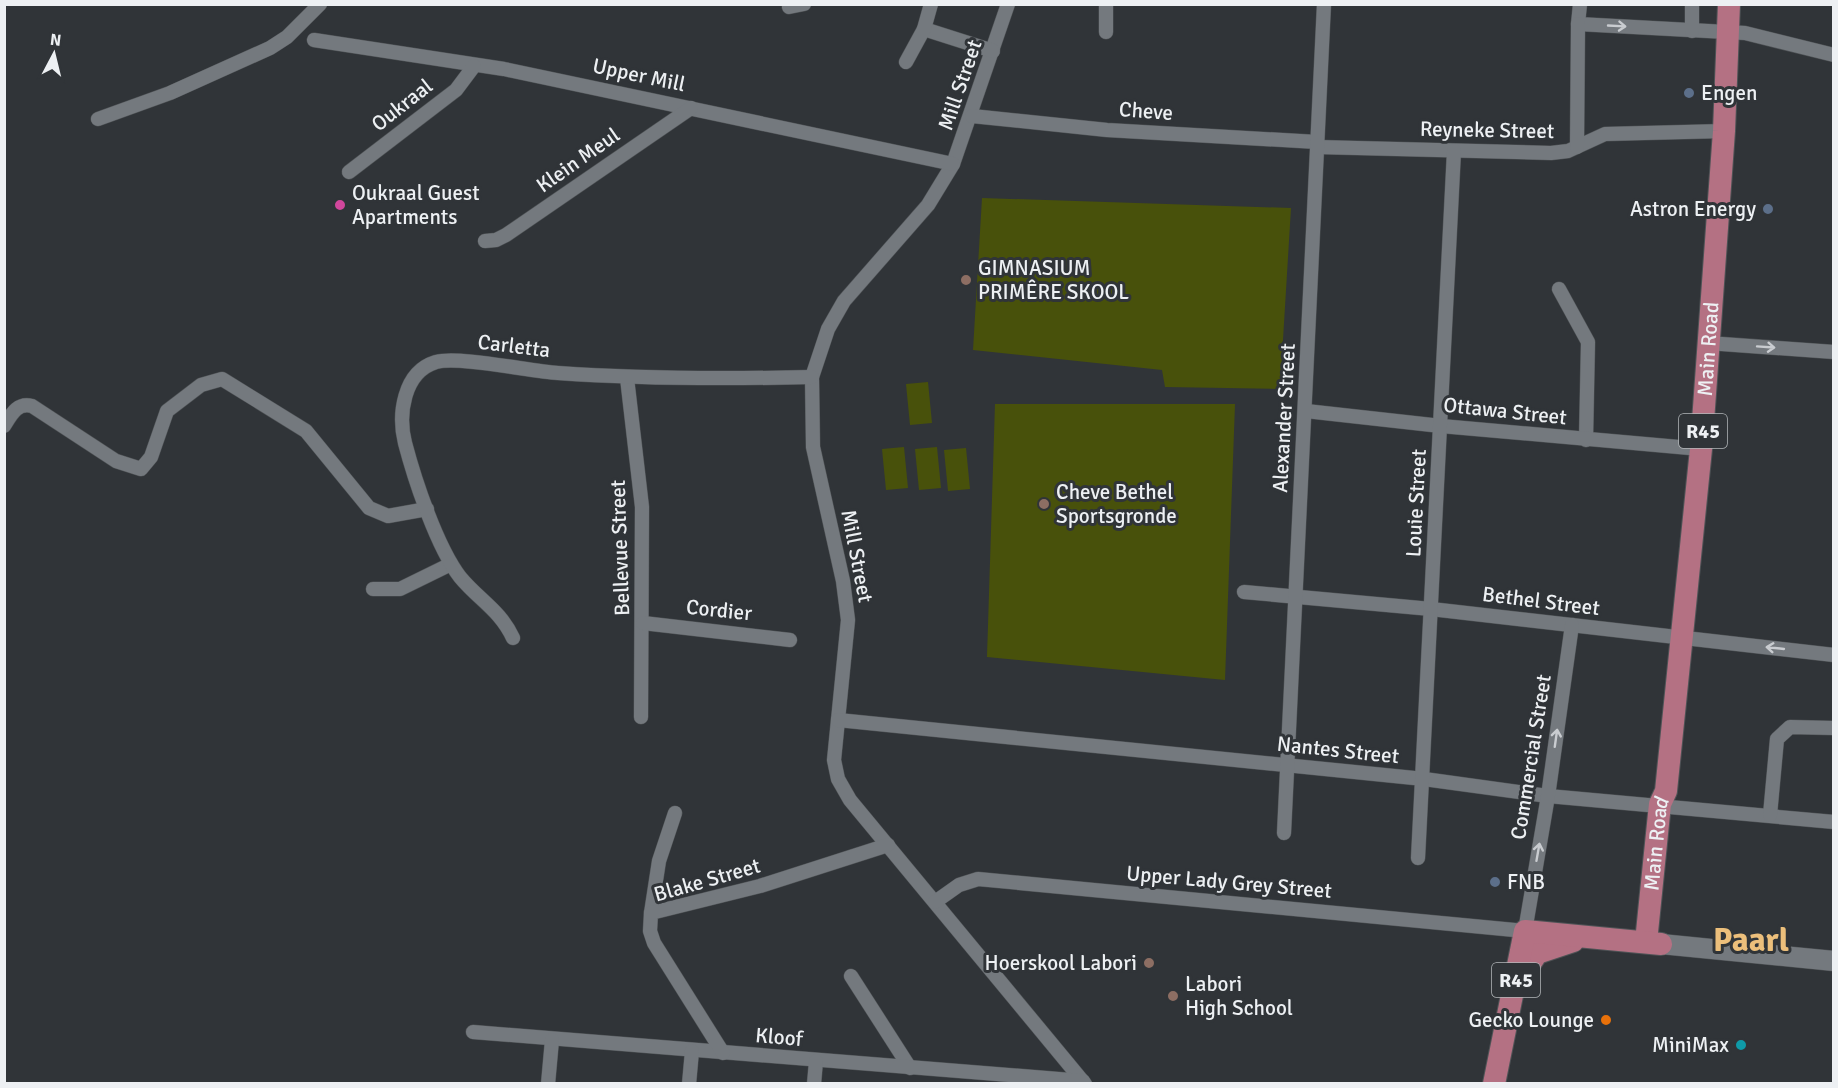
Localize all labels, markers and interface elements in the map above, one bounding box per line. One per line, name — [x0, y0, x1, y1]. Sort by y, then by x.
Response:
one-way arrow — [1607, 21, 1626, 32]
north arrow — [24, 24, 84, 84]
text: N — [49, 30, 62, 51]
street label: Mill Street — [932, 36, 988, 134]
street label: Upper Mill — [590, 53, 688, 97]
street label: Oukraal — [366, 73, 438, 137]
place label: Engen — [1701, 80, 1757, 106]
marker: Engen — [1682, 86, 1696, 100]
street label: Cheve — [1118, 96, 1174, 126]
street label: Reyneke Street — [1420, 116, 1554, 144]
street label: Klein Meul — [531, 122, 625, 198]
place label: Oukraal Guest Apartments — [352, 180, 479, 230]
place label: Astron Energy — [1630, 196, 1756, 222]
marker: Oukraal Guest Apartments — [333, 198, 347, 212]
marker: Astron Energy — [1761, 202, 1775, 216]
place label: GIMNASIUM PRIMÊRE SKOOL — [978, 255, 1129, 305]
marker: GIMNASIUM PRIMÊRE SKOOL — [959, 273, 973, 287]
street label: Main Road — [1692, 301, 1725, 397]
street label: Carletta — [476, 329, 552, 363]
one-way arrow — [1756, 342, 1776, 353]
street label: Alexander Street — [1267, 343, 1301, 493]
street label: Ottawa Street — [1442, 392, 1568, 430]
road number: R45 — [1679, 414, 1727, 448]
street label: Louie Street — [1400, 448, 1432, 558]
street label: Bellevue Street — [605, 479, 635, 617]
place label: Cheve Bethel Sportsgronde — [1056, 479, 1177, 529]
marker: Cheve Bethel Sportsgronde — [1037, 497, 1051, 511]
street label: Mill Street — [835, 507, 879, 605]
street label: Bethel Street — [1481, 581, 1601, 621]
street label: Cordier — [685, 594, 753, 626]
one-way arrow — [1766, 643, 1786, 654]
street label: Commercial Street — [1505, 673, 1557, 841]
one-way arrow — [1551, 728, 1562, 748]
street label: Nantes Street — [1276, 731, 1400, 769]
street label: Main Road — [1638, 792, 1675, 892]
one-way arrow — [1533, 843, 1544, 863]
street label: Blake Street — [651, 852, 763, 908]
street label: Upper Lady Grey Street — [1125, 860, 1333, 904]
place label: FNB — [1507, 869, 1545, 895]
marker: FNB — [1488, 875, 1502, 889]
district label: Paarl — [1713, 920, 1789, 961]
place label: Hoerskool Labori — [985, 950, 1137, 976]
marker: Hoerskool Labori — [1142, 956, 1156, 970]
road number: R45 — [1492, 963, 1540, 997]
place label: Labori High School — [1185, 971, 1293, 1021]
marker: Labori High School — [1166, 989, 1180, 1003]
place label: Gecko Lounge — [1469, 1007, 1594, 1033]
marker: Gecko Lounge — [1599, 1013, 1613, 1027]
street label: Kloof — [754, 1022, 805, 1052]
place label: MiniMax — [1652, 1032, 1729, 1058]
marker: MiniMax — [1734, 1038, 1748, 1052]

